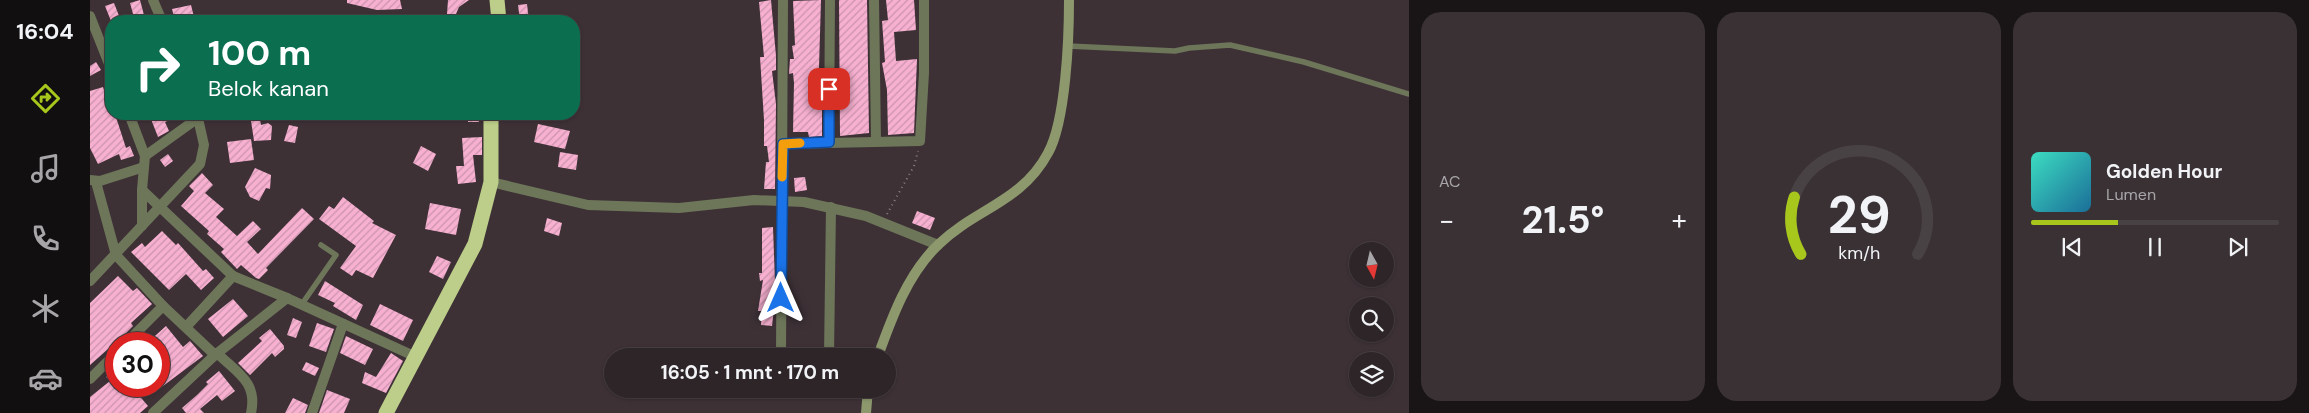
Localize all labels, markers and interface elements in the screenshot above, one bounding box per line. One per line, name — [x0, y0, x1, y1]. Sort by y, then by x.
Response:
text: 16:04 — [16, 17, 74, 46]
text: 100 m — [208, 30, 311, 76]
icon: right — [125, 35, 190, 100]
pin — [808, 68, 850, 110]
text: Belok kanan — [208, 74, 329, 103]
icon: arrive — [815, 75, 843, 103]
icon: directions — [28, 81, 63, 116]
icon: music — [28, 151, 63, 186]
text: Golden Hour — [2106, 159, 2222, 184]
text: AC — [1439, 171, 1460, 192]
text: 29 — [1828, 181, 1890, 249]
text: Lumen — [2106, 184, 2156, 205]
text: 21.5° — [1522, 195, 1604, 245]
text: − — [1439, 202, 1454, 239]
text: + — [1672, 202, 1687, 239]
icon: phone — [28, 221, 63, 256]
icon: previous — [2058, 233, 2086, 261]
icon: pause — [2141, 233, 2169, 261]
icon: next — [2224, 233, 2252, 261]
text: km/h — [1838, 241, 1880, 265]
north arrow — [1349, 242, 1394, 288]
map controls — [1349, 242, 1394, 397]
position arrow — [754, 271, 806, 323]
icon: climate — [28, 291, 63, 326]
button: search — [1349, 297, 1394, 342]
speed limit sign: 30 — [105, 332, 170, 397]
button: layers — [1349, 352, 1394, 397]
text: 16:05 · 1 mnt · 170 m — [661, 360, 839, 385]
icon: car — [28, 361, 63, 396]

